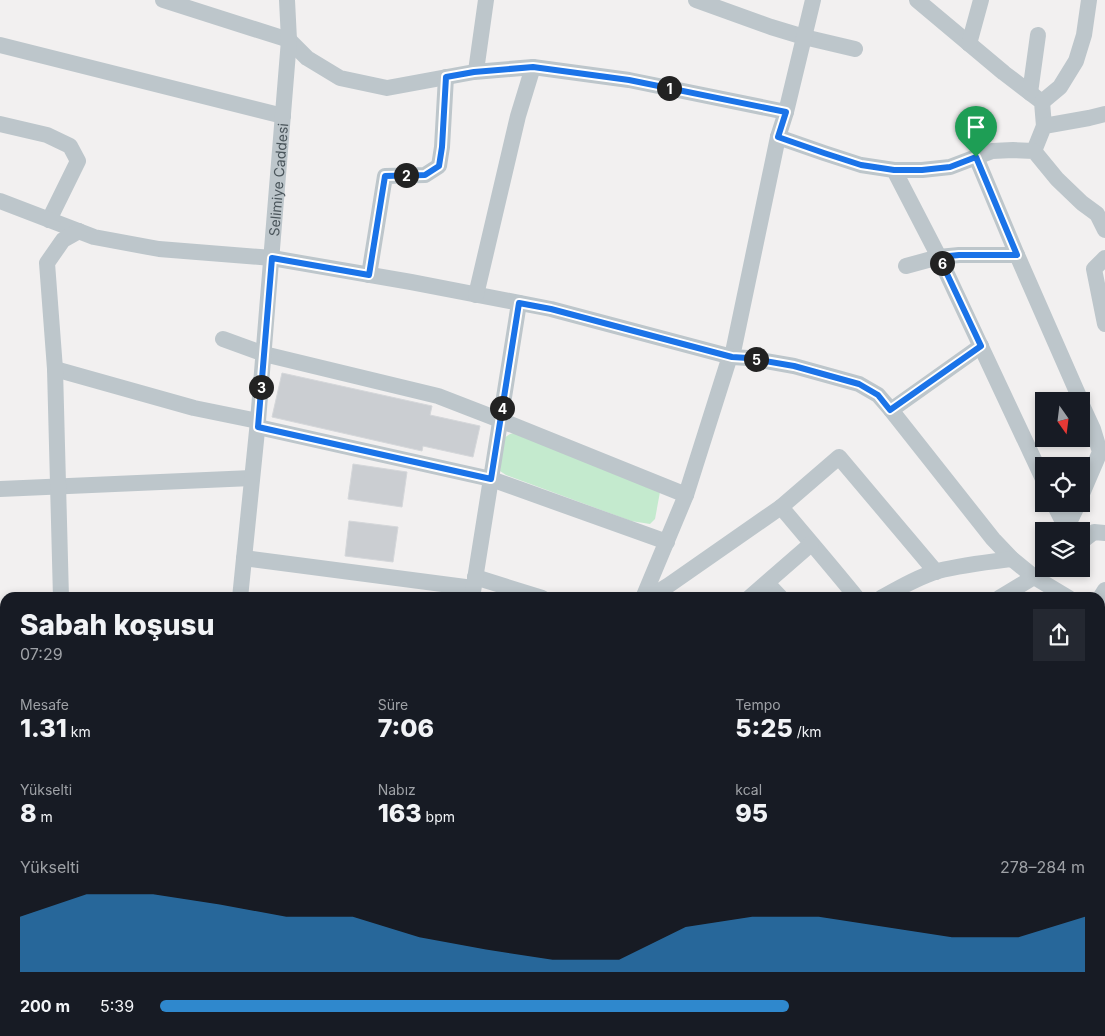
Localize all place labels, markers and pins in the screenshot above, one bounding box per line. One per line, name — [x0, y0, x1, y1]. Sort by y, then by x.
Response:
pin: 1 — [656, 76, 682, 100]
pin — [955, 106, 997, 157]
pin: 2 — [394, 162, 418, 188]
pin: 6 — [930, 250, 954, 276]
pin: 5 — [744, 346, 768, 372]
pin: 3 — [248, 374, 274, 400]
pin: 4 — [490, 396, 514, 420]

